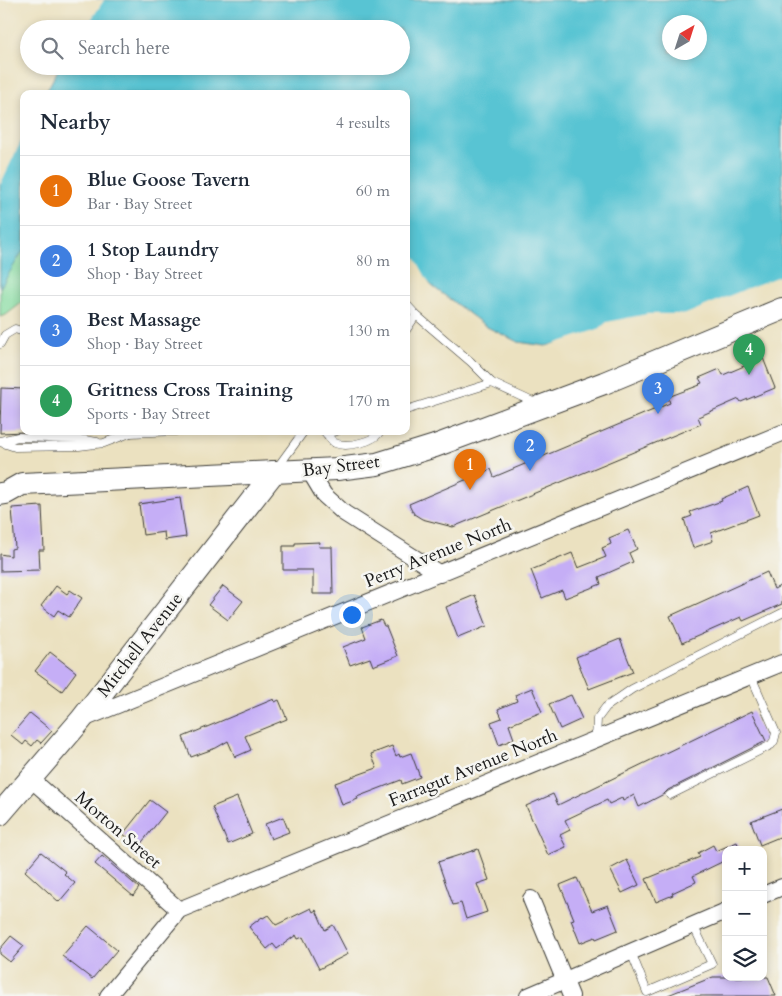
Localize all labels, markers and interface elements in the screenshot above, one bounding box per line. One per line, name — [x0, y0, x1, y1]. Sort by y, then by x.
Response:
north arrow — [662, 15, 707, 60]
search box — [20, 20, 410, 75]
icon: search — [38, 34, 66, 62]
text: Search here — [78, 35, 170, 61]
text: Nearby — [40, 108, 111, 137]
text: 4 results — [336, 112, 390, 134]
text: Blue Goose Tavern — [87, 167, 250, 193]
text: 1 — [52, 180, 60, 202]
text: 60 m — [356, 180, 390, 202]
text: Bar · Bay Street — [87, 193, 192, 215]
text: 1 Stop Laundry — [87, 237, 219, 263]
text: 2 — [52, 250, 60, 272]
text: 80 m — [356, 250, 390, 272]
text: Shop · Bay Street — [87, 263, 203, 285]
text: Best Massage — [87, 307, 201, 333]
text: 3 — [52, 320, 60, 342]
text: 130 m — [348, 320, 390, 342]
text: Shop · Bay Street — [87, 333, 203, 355]
pin: 4 — [733, 334, 765, 375]
pin: 3 — [642, 373, 674, 414]
text: Gritness Cross Training — [87, 377, 293, 403]
text: 4 — [52, 390, 60, 412]
text: 170 m — [348, 390, 390, 412]
text: Sports · Bay Street — [87, 403, 210, 425]
pin: 2 — [514, 430, 546, 471]
street label: Bay Street — [301, 449, 381, 483]
pin: 1 — [454, 449, 486, 490]
street label: Perry Avenue North — [361, 512, 515, 594]
street label: Mitchell Avenue — [91, 588, 189, 702]
your location — [339, 602, 365, 628]
street label: Farragut Avenue North — [385, 723, 561, 813]
street label: Morton Street — [69, 785, 167, 875]
map controls — [722, 846, 767, 981]
button: + — [722, 846, 767, 891]
button: − — [722, 891, 767, 936]
button: layers — [722, 936, 767, 981]

